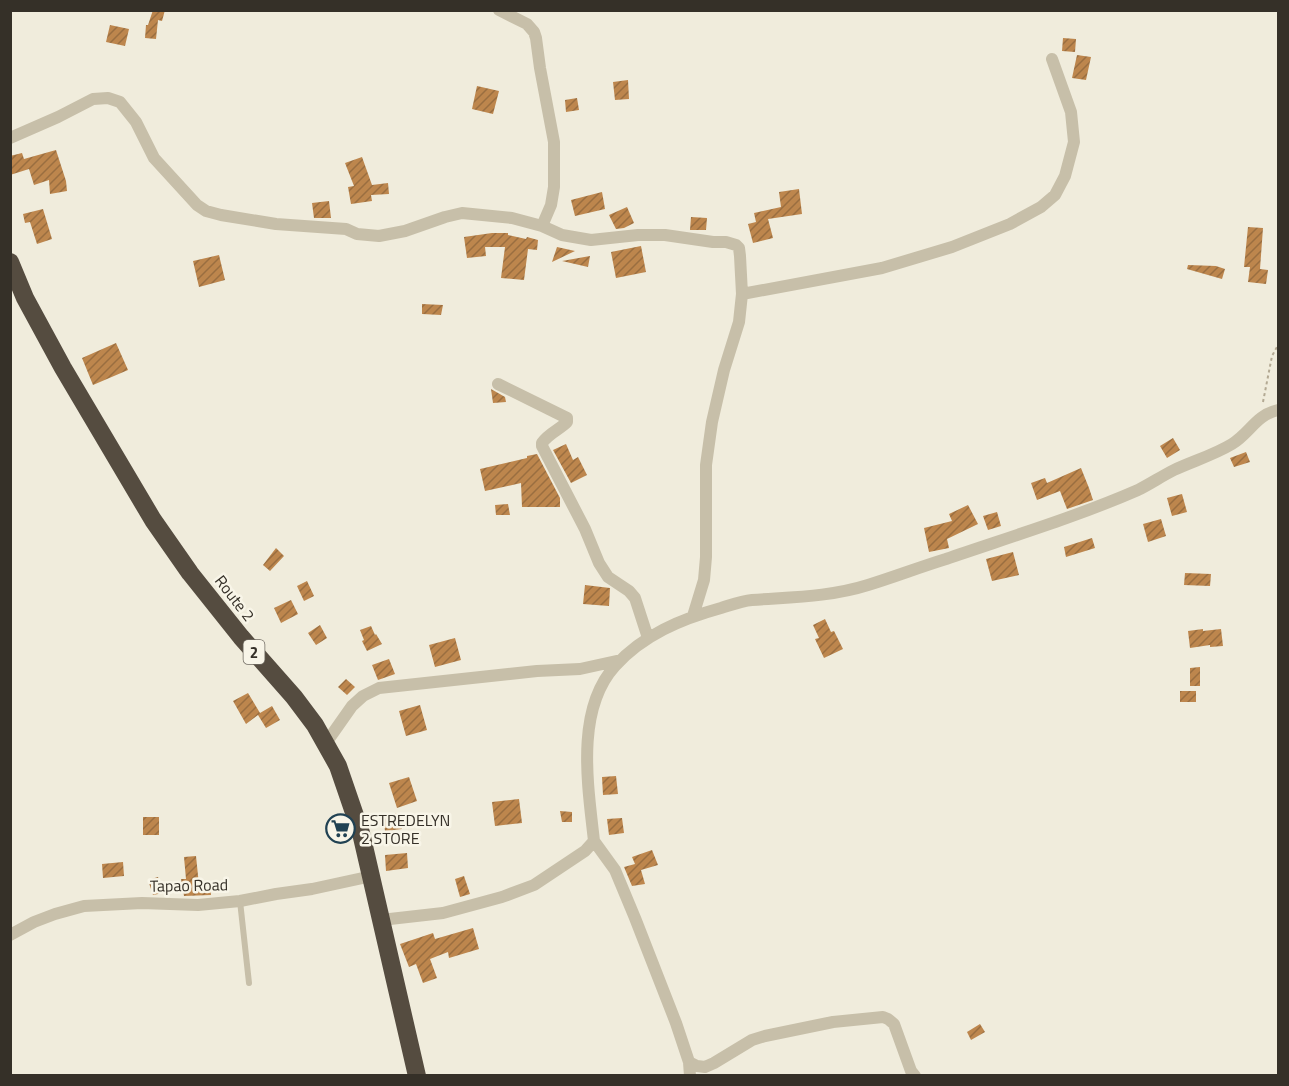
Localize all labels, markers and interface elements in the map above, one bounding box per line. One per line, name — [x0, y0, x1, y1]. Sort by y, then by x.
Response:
street label: Route 2 — [209, 570, 261, 626]
road number: 2 — [244, 640, 264, 664]
place label: ESTREDELYN 2 STORE — [361, 808, 450, 850]
supermarket icon: ESTREDELYN 2 STORE — [324, 813, 356, 845]
street label: Tapao Road — [150, 872, 228, 898]

